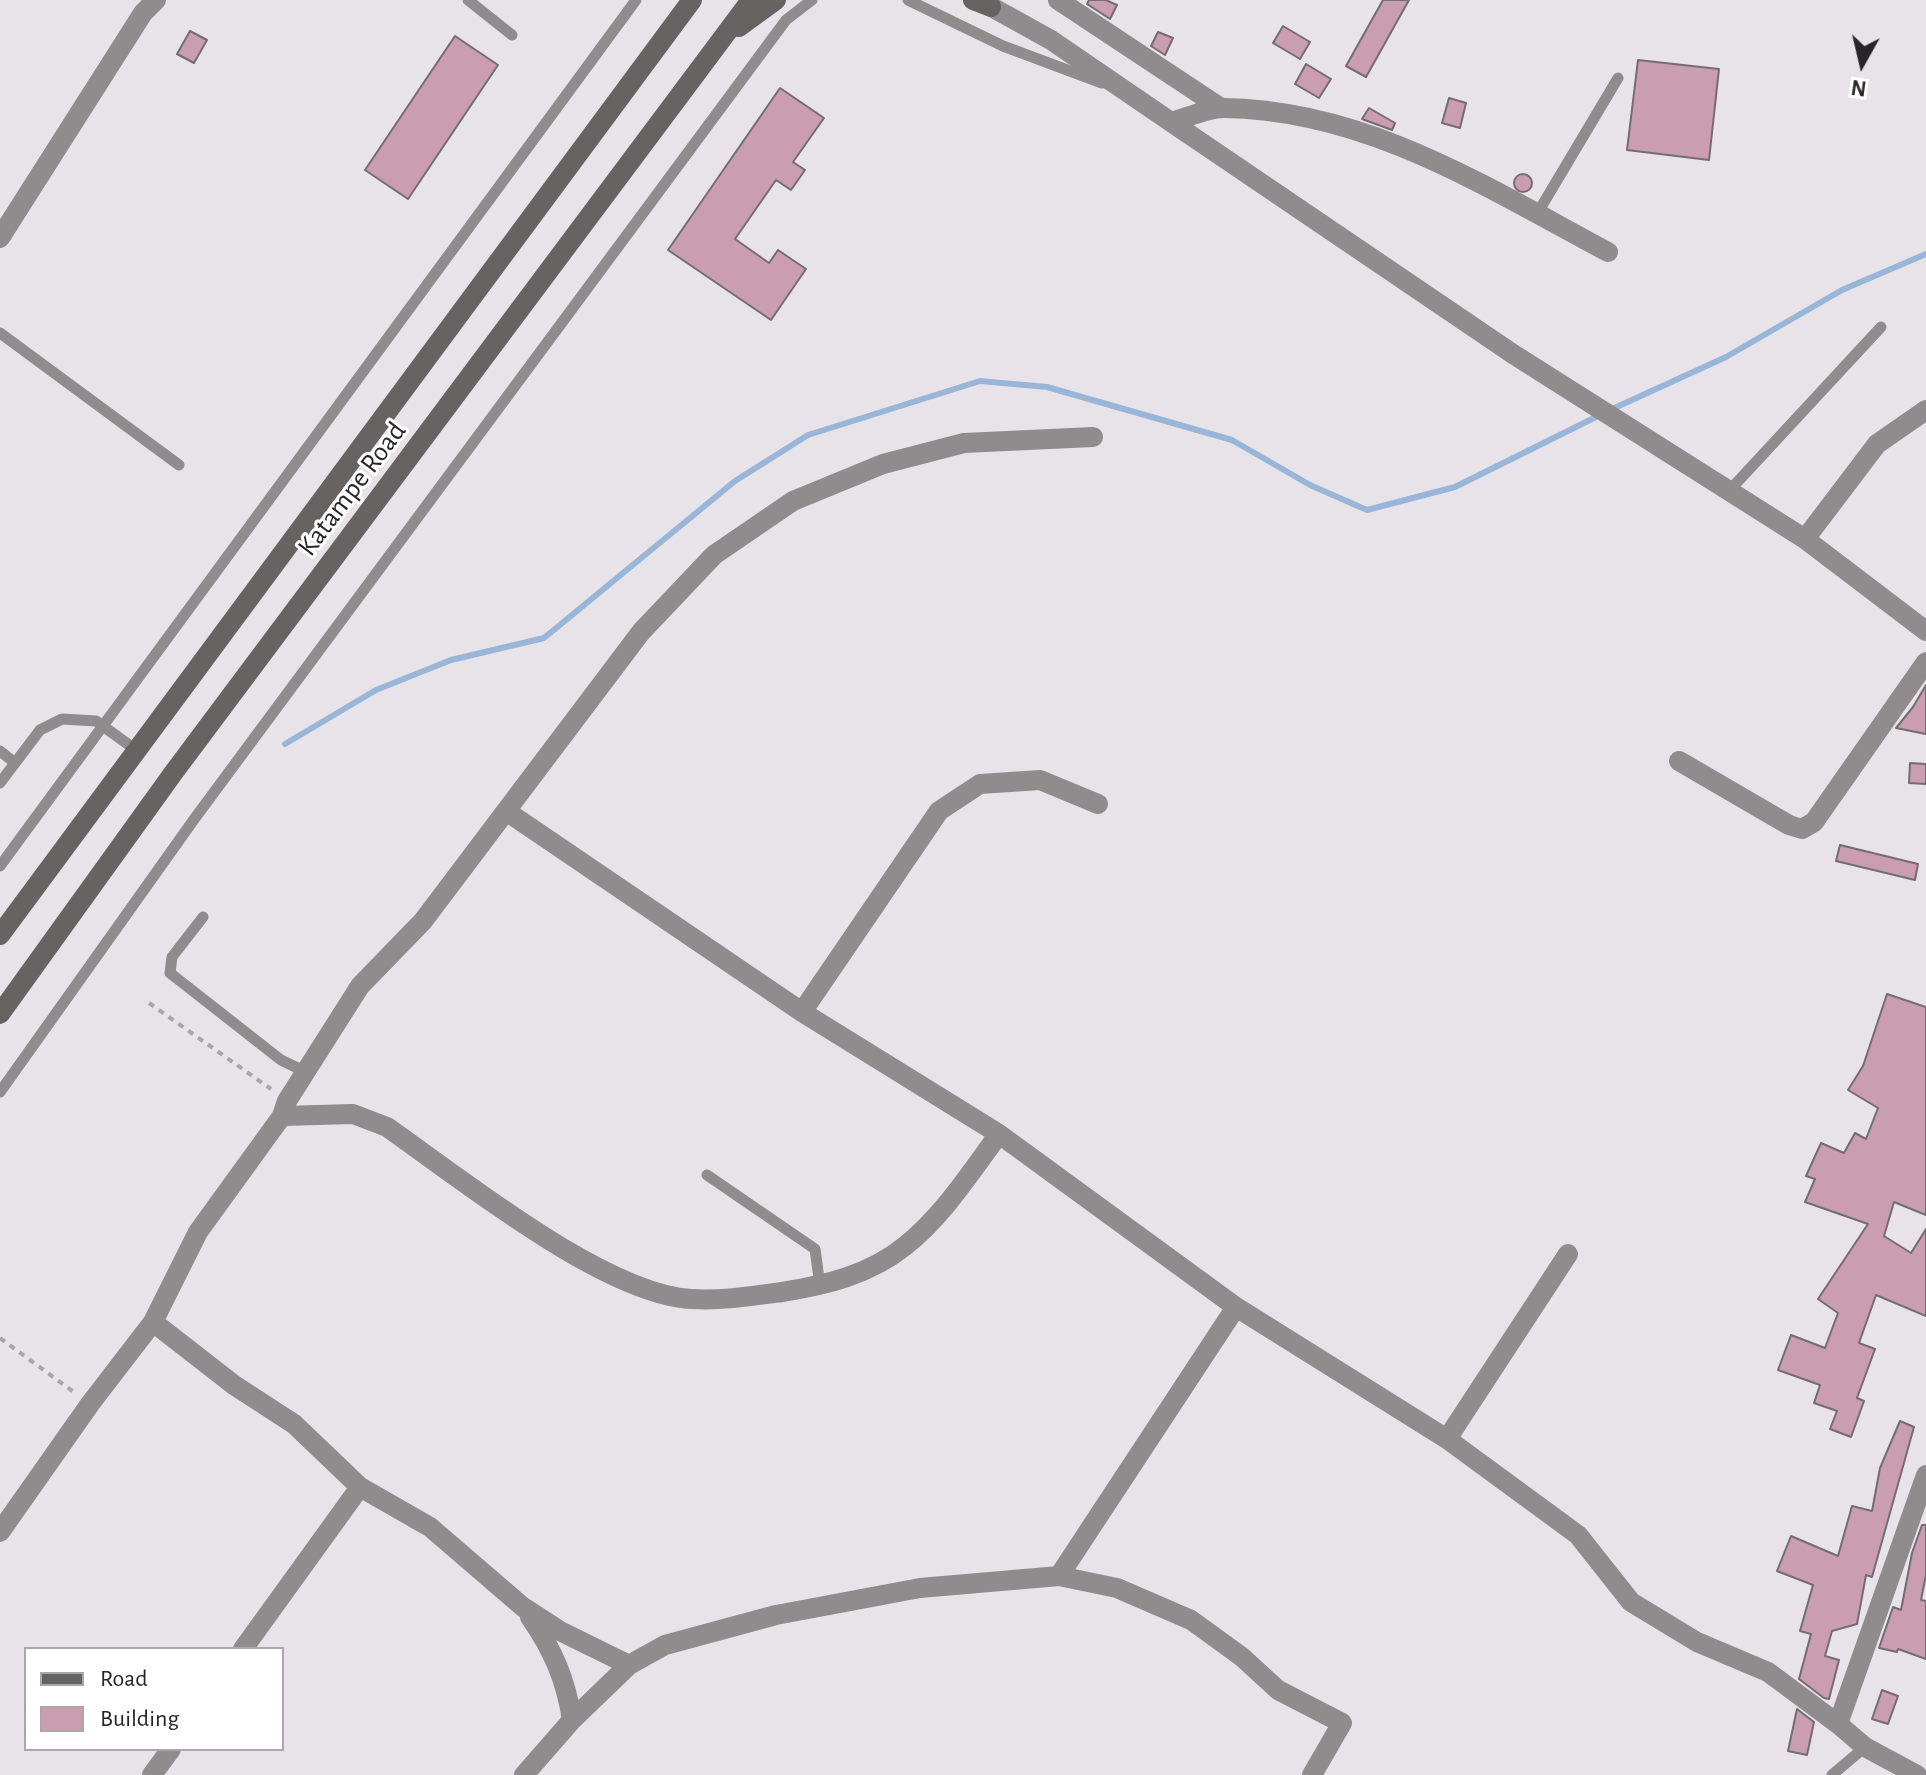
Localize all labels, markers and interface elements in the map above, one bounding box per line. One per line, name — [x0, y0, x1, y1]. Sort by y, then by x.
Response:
north arrow — [1822, 24, 1902, 104]
text: N — [1850, 76, 1868, 100]
street label: Katampe Road — [291, 415, 413, 563]
legend — [24, 1647, 284, 1751]
text: Road — [100, 1667, 148, 1691]
text: Building — [100, 1707, 179, 1731]

